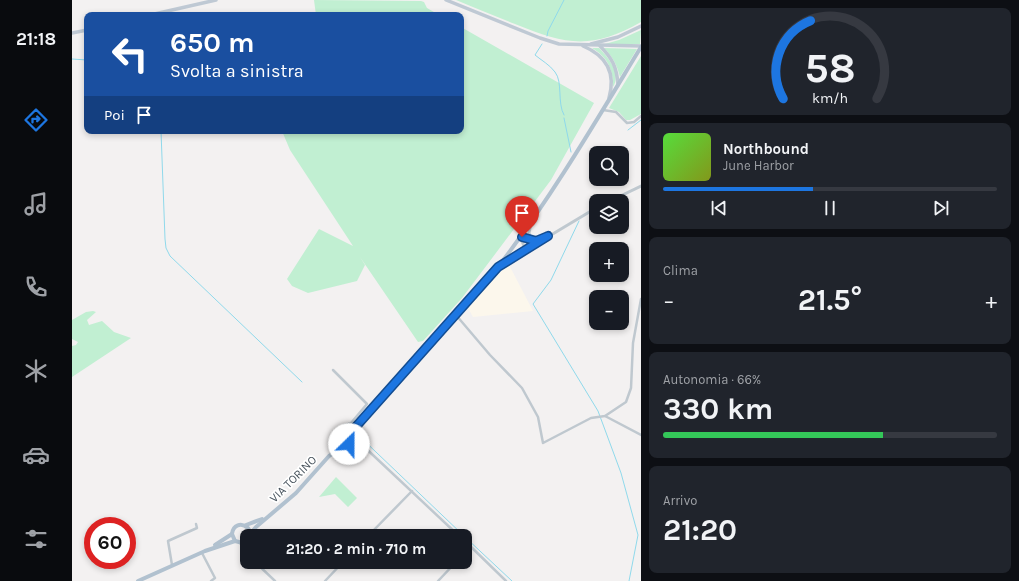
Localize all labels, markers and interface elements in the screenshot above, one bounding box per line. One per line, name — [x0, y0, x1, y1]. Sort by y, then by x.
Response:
text: 650 m — [170, 26, 255, 59]
text: 21:18 — [16, 28, 56, 50]
icon: left — [104, 28, 156, 80]
text: 58 — [804, 44, 856, 92]
text: Svolta a sinistra — [170, 60, 304, 82]
text: km/h — [812, 90, 848, 107]
icon: arrive — [133, 104, 155, 126]
icon: directions — [22, 106, 50, 134]
text: Poi — [104, 106, 125, 124]
text: Northbound — [723, 140, 809, 158]
map controls — [589, 146, 629, 330]
button: search — [589, 146, 629, 186]
text: June Harbor — [723, 158, 794, 173]
icon: music — [22, 190, 50, 218]
button: layers — [589, 194, 629, 234]
pin — [505, 196, 539, 237]
icon: previous — [708, 197, 730, 219]
icon: pause — [819, 197, 841, 219]
icon: next — [930, 197, 952, 219]
icon: arrive — [511, 202, 533, 224]
button: + — [589, 242, 629, 282]
text: Clima — [663, 263, 698, 278]
icon: phone — [22, 273, 50, 301]
text: 21.5° — [798, 282, 862, 318]
text: − — [663, 288, 675, 314]
text: + — [985, 288, 997, 314]
button: − — [589, 290, 629, 330]
icon: climate — [22, 357, 50, 385]
text: Autonomia · 66% — [663, 372, 761, 387]
text: 330 km — [663, 391, 773, 427]
position arrow — [328, 423, 370, 465]
icon: car — [22, 441, 50, 469]
street label: VIA TORINO — [267, 453, 319, 505]
text: Arrivo — [663, 493, 697, 508]
text: 21:20 — [663, 512, 737, 548]
speed limit sign: 60 — [84, 517, 136, 569]
icon: filters — [22, 525, 50, 553]
text: 21:20 · 2 min · 710 m — [286, 540, 426, 558]

